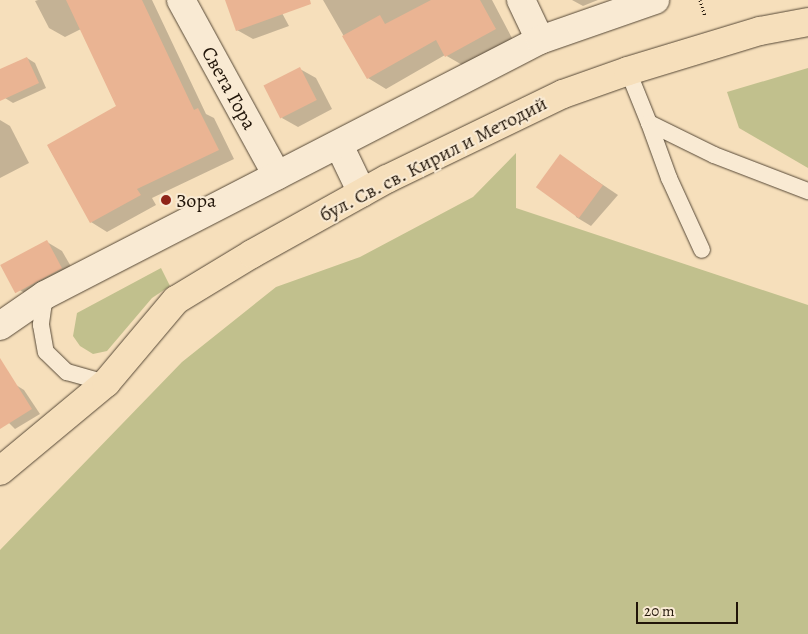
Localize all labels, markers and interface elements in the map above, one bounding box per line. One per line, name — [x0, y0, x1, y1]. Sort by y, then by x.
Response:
street label: Света Гора — [196, 42, 262, 134]
street label: бул. Св. св. Кирил и Методий — [315, 91, 551, 227]
place label: Зора — [176, 188, 216, 212]
marker: Зора — [160, 194, 172, 206]
scale bar — [638, 592, 740, 624]
text: 20 m — [644, 601, 675, 621]

